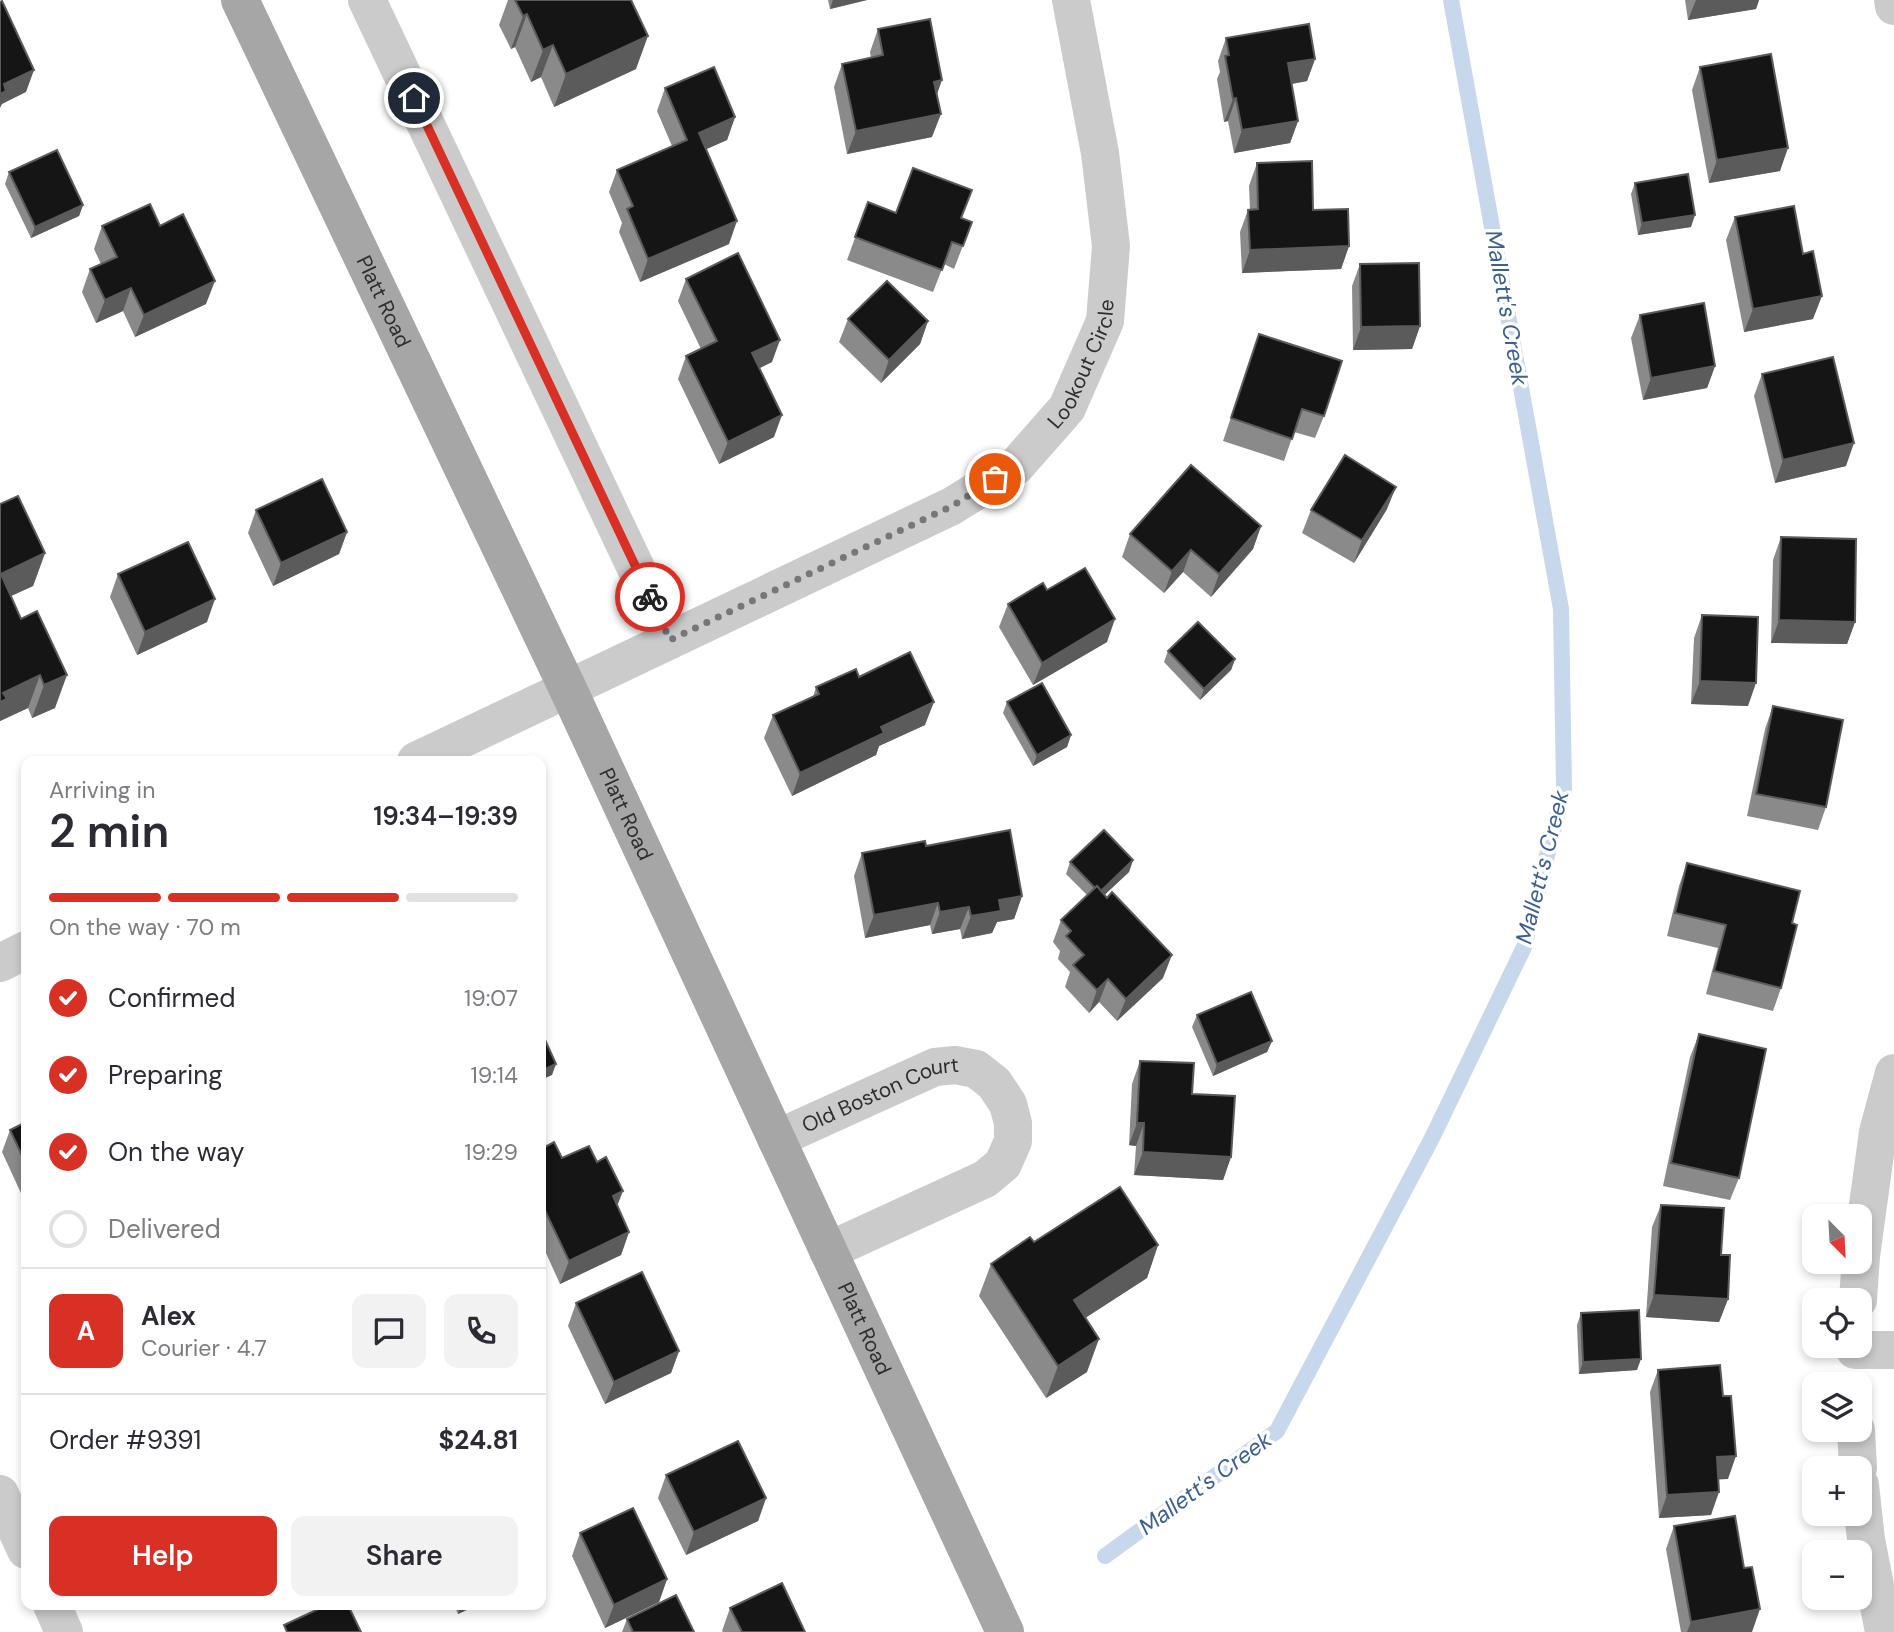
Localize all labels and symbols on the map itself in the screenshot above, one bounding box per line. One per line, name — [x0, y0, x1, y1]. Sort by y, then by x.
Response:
pin — [384, 68, 444, 128]
water label: Mallett's Creek — [1479, 228, 1535, 388]
street label: Platt Road — [350, 251, 417, 352]
street label: Lookout Circle — [1041, 298, 1121, 435]
pin — [965, 449, 1025, 509]
courier — [615, 562, 685, 632]
street label: Platt Road — [592, 763, 660, 865]
water label: Mallett's Creek — [1508, 787, 1576, 947]
street label: Old Boston Court — [797, 1051, 960, 1139]
north arrow — [1802, 1204, 1872, 1274]
street label: Platt Road — [831, 1278, 898, 1379]
water label: Mallett's Creek — [1132, 1424, 1278, 1541]

